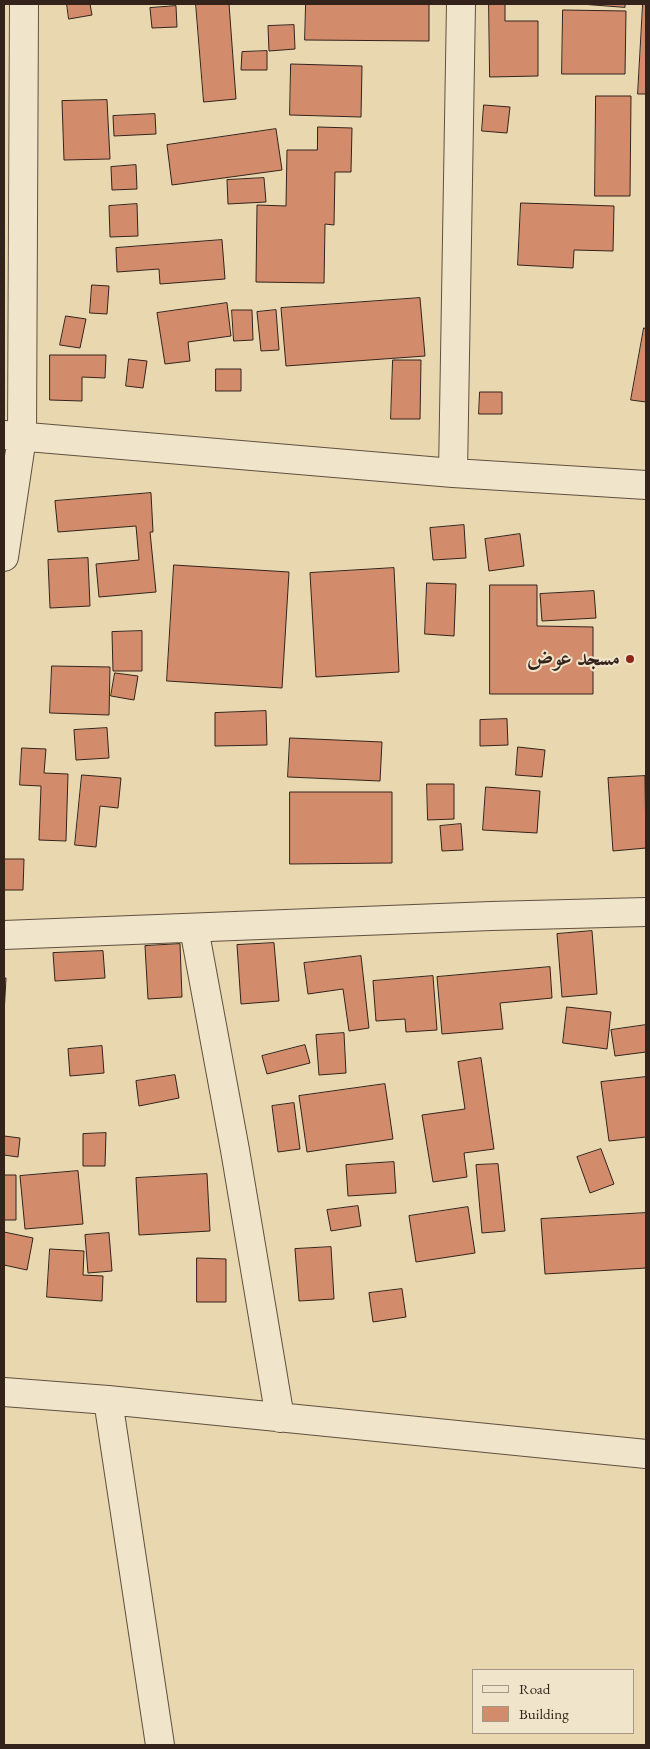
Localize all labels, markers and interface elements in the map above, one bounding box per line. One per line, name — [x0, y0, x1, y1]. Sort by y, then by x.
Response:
place label: مسجد عوض — [527, 646, 620, 672]
marker: مسجد عوض — [624, 653, 636, 665]
legend — [472, 1669, 635, 1734]
text: Road — [519, 1679, 550, 1698]
text: Building — [519, 1704, 569, 1723]

